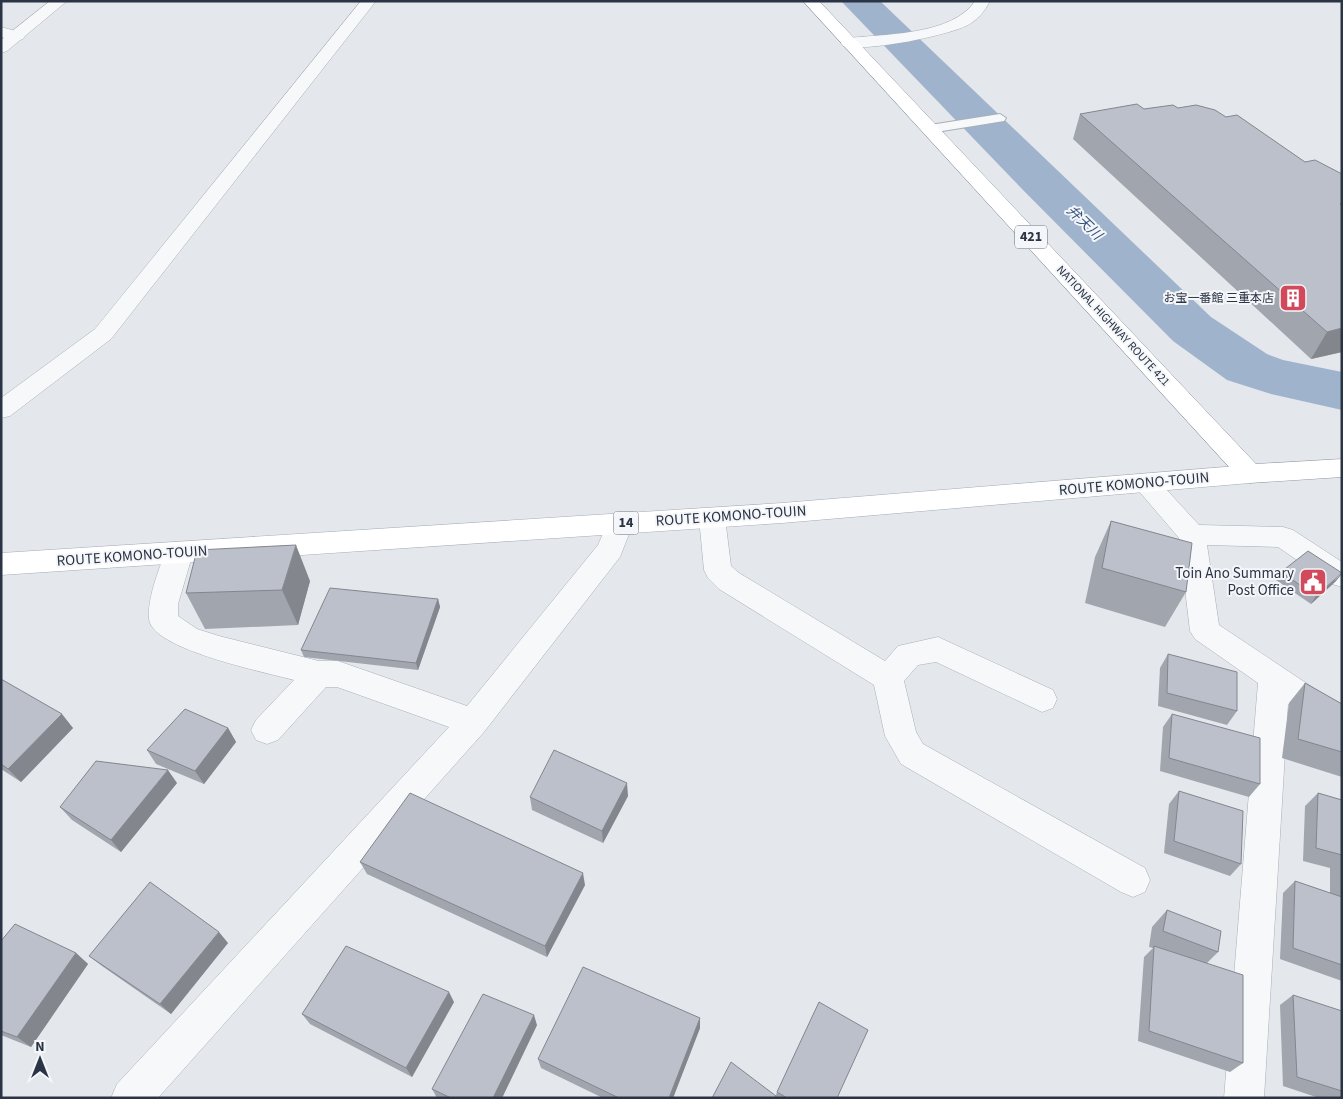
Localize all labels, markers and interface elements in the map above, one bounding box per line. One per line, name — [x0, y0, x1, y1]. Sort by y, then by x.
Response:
water label: 弁天川 — [1062, 201, 1107, 246]
road number: 421 — [1015, 226, 1047, 248]
street label: NATIONAL HIGHWAY ROUTE 421 — [1052, 262, 1174, 390]
building icon: お宝一番館 三重本店 — [1278, 283, 1308, 313]
place label: お宝一番館 三重本店 — [1164, 290, 1274, 307]
street label: ROUTE KOMONO-TOUIN — [1058, 467, 1210, 501]
street label: ROUTE KOMONO-TOUIN — [655, 500, 807, 532]
road number: 14 — [614, 512, 638, 534]
street label: ROUTE KOMONO-TOUIN — [56, 540, 208, 572]
place label: Toin Ano Summary Post Office — [1175, 563, 1294, 601]
public building icon: Toin Ano Summary Post Office — [1298, 567, 1328, 597]
north arrow — [15, 1034, 65, 1084]
text: N — [35, 1037, 45, 1057]

